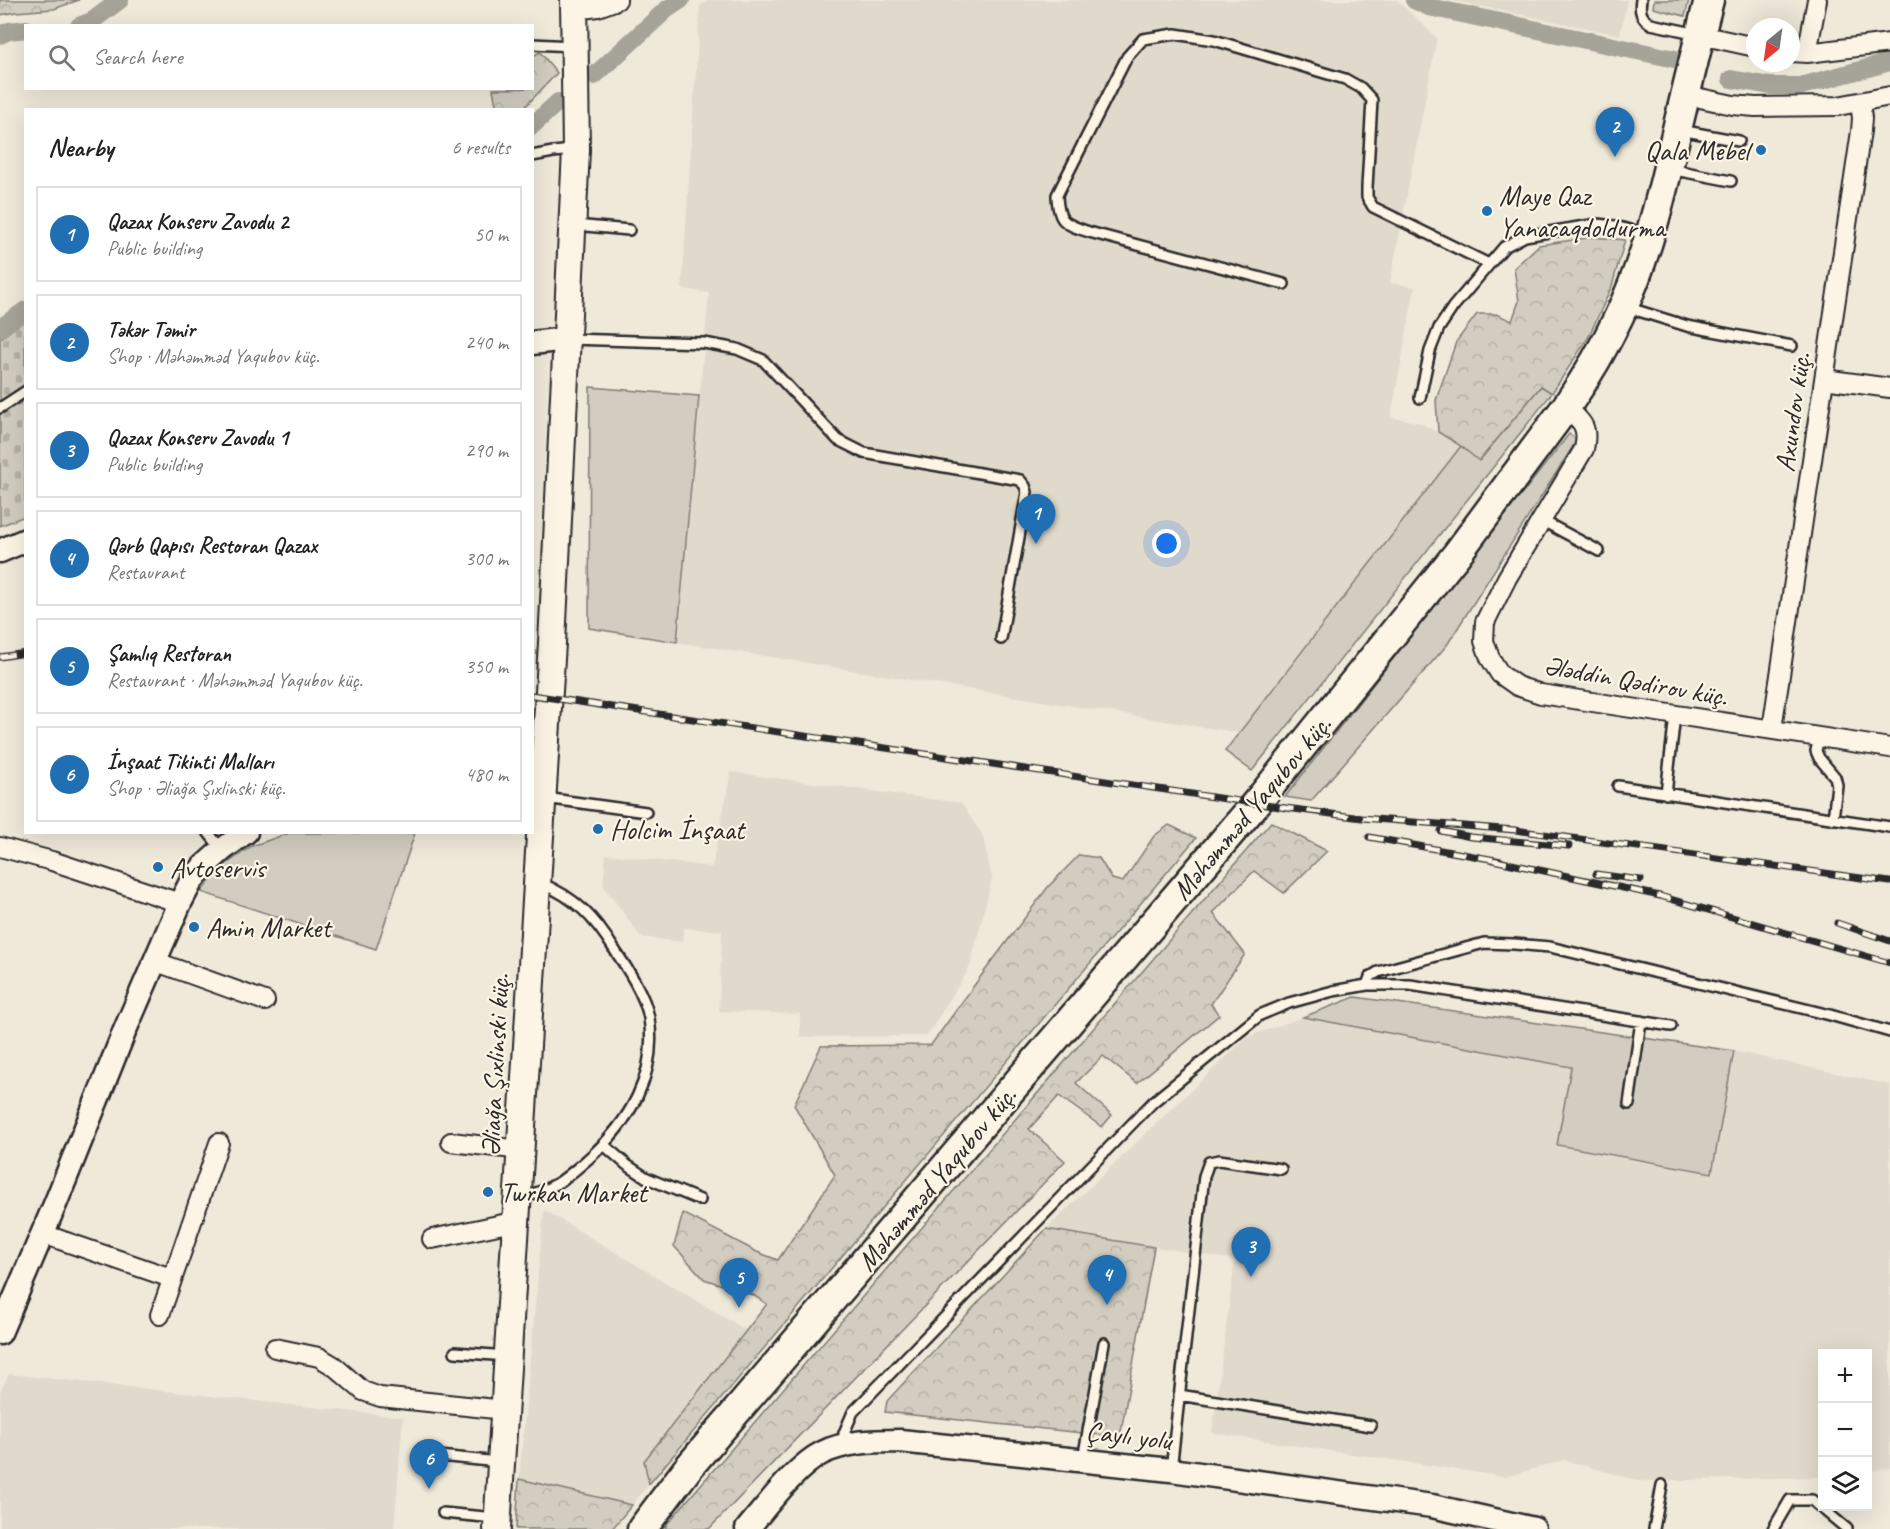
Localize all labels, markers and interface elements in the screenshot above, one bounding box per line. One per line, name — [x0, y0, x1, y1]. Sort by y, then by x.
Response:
north arrow — [1746, 18, 1800, 72]
search box — [24, 24, 534, 90]
icon: search — [45, 41, 78, 74]
text: Search here — [93, 43, 183, 71]
pin: 2 — [1596, 108, 1634, 157]
text: Nearby — [48, 131, 113, 164]
place label: Qala Mebel — [1645, 133, 1754, 168]
text: 6 results — [451, 135, 510, 160]
marker: Qala Mebel — [1754, 143, 1768, 157]
place label: Maye Qaz Yanacaqdoldurma — [1499, 178, 1667, 245]
marker: Maye Qaz Yanacaqdoldurma — [1480, 204, 1494, 218]
text: Qazax Konserv Zavodu 2 — [107, 208, 288, 236]
text: 1 — [65, 222, 74, 247]
text: 50 m — [474, 222, 508, 247]
text: Public building — [107, 236, 202, 261]
text: Təkər Təmir — [107, 316, 195, 344]
text: 2 — [65, 330, 74, 355]
text: 240 m — [465, 330, 508, 355]
text: Shop · Məhəmməd Yaqubov küç. — [107, 344, 319, 369]
street label: Axundov küç. — [1767, 350, 1818, 474]
text: Qazax Konserv Zavodu 1 — [107, 424, 288, 452]
text: 3 — [65, 438, 74, 463]
text: 290 m — [465, 438, 508, 463]
text: Public building — [107, 452, 202, 477]
pin: 1 — [1016, 494, 1056, 544]
your location — [1152, 529, 1181, 558]
text: Qərb Qapısı Restoran Qazax — [107, 532, 317, 560]
text: 4 — [65, 546, 74, 571]
text: 300 m — [465, 546, 508, 571]
text: Restaurant — [107, 560, 184, 585]
text: Şamlıq Restoran — [107, 640, 231, 668]
street label: Ələddin Qədirov küç. — [1541, 647, 1731, 714]
text: 5 — [65, 654, 74, 679]
text: 350 m — [465, 654, 508, 679]
text: Restaurant · Məhəmməd Yaqubov küç. — [107, 668, 363, 693]
street label: Məhəmməd Yaqubov küç. — [1164, 707, 1339, 907]
text: İnşaat Tikinti Malları — [107, 748, 274, 776]
text: 6 — [65, 762, 74, 787]
text: 480 m — [465, 762, 508, 787]
text: Shop · Əliağa Şıxlinski küç. — [107, 776, 285, 801]
place label: Holcim İnşaat — [610, 812, 747, 847]
marker: Holcim İnşaat — [591, 822, 605, 836]
place label: Avtoservis — [170, 850, 268, 885]
marker: Avtoservis — [151, 860, 165, 874]
place label: Amin Market — [206, 910, 333, 945]
marker: Amin Market — [187, 920, 201, 934]
street label: Əliağa Şıxlinski küç. — [472, 972, 517, 1157]
street label: Məhəmməd Yaqubov küç. — [849, 1078, 1024, 1278]
place label: Twrkan Market — [500, 1175, 649, 1210]
marker: Twrkan Market — [481, 1185, 495, 1199]
pin: 3 — [1232, 1228, 1270, 1277]
pin: 4 — [1088, 1256, 1126, 1305]
pin: 5 — [720, 1258, 758, 1308]
map controls — [1818, 1349, 1872, 1511]
button: + — [1818, 1349, 1872, 1403]
button: − — [1818, 1403, 1872, 1457]
street label: Çaylı yolu — [1084, 1413, 1175, 1459]
pin: 6 — [410, 1440, 448, 1489]
button: layers — [1818, 1457, 1872, 1511]

